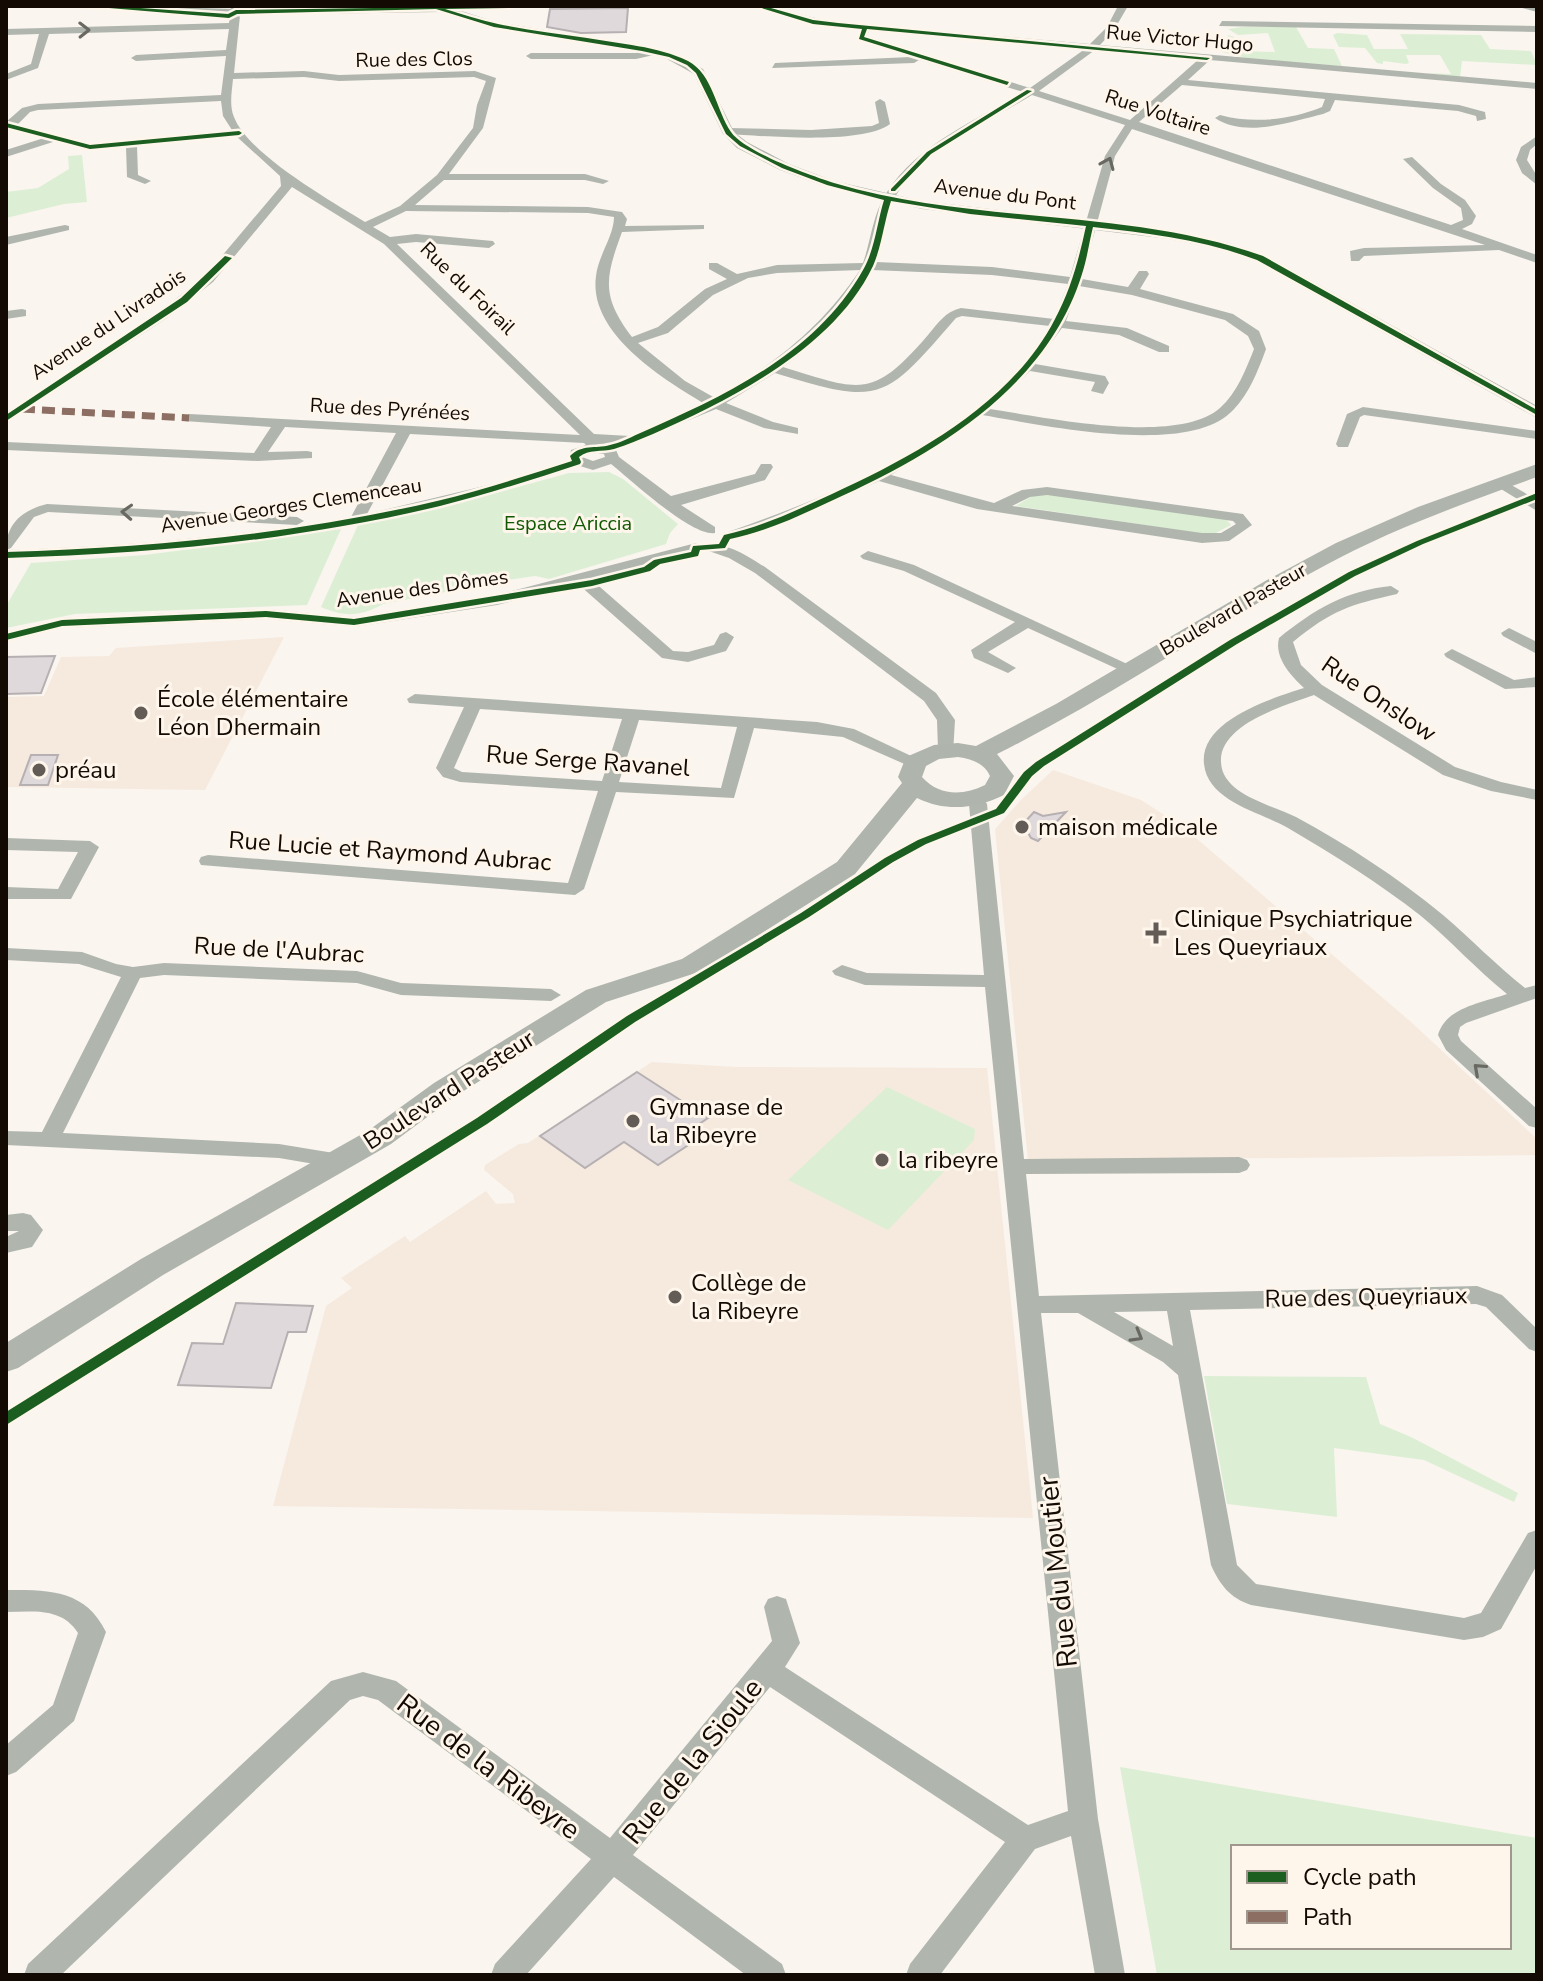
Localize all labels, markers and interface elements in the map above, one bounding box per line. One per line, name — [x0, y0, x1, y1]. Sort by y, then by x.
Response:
street label: Rue Victor Hugo — [1105, 19, 1255, 58]
one-way arrow — [78, 22, 91, 39]
street label: Rue des Clos — [355, 45, 473, 74]
street label: Rue Voltaire — [1101, 83, 1214, 142]
one-way arrow — [1099, 157, 1115, 171]
street label: Avenue du Pont — [932, 172, 1079, 217]
street label: Rue du Foirail — [414, 236, 521, 341]
street label: Avenue du Livradois — [25, 262, 191, 386]
street label: Rue des Pyrénées — [309, 392, 471, 427]
street label: Avenue Georges Clemenceau — [158, 471, 424, 539]
one-way arrow — [120, 504, 133, 521]
park label: Espace Ariccia — [504, 510, 632, 537]
street label: Boulevard Pasteur — [1155, 557, 1311, 662]
street label: Avenue des Dômes — [334, 563, 510, 614]
street label: Rue Onslow — [1315, 649, 1443, 749]
place label: École élémentaire Léon Dhermain — [157, 683, 348, 743]
marker: École élémentaire Léon Dhermain — [132, 704, 150, 722]
street label: Rue Serge Ravanel — [485, 738, 691, 784]
place label: préau — [55, 754, 116, 786]
marker: préau — [30, 761, 48, 779]
place label: maison médicale — [1038, 811, 1218, 843]
marker: maison médicale — [1013, 818, 1031, 836]
street label: Rue Lucie et Raymond Aubrac — [228, 824, 552, 878]
place label: Clinique Psychiatrique Les Queyriaux — [1174, 903, 1412, 963]
marker: Clinique Psychiatrique Les Queyriaux — [1145, 922, 1167, 944]
street label: Rue de l'Aubrac — [193, 930, 365, 970]
street label: Boulevard Pasteur — [357, 1022, 541, 1157]
one-way arrow — [1474, 1064, 1489, 1078]
place label: Gymnase de la Ribeyre — [649, 1091, 783, 1151]
marker: Gymnase de la Ribeyre — [624, 1112, 642, 1130]
place label: la ribeyre — [898, 1144, 998, 1176]
marker: la ribeyre — [873, 1151, 891, 1169]
place label: Collège de la Ribeyre — [691, 1267, 806, 1327]
street label: Rue des Queyriaux — [1264, 1279, 1468, 1315]
marker: Collège de la Ribeyre — [666, 1288, 684, 1306]
one-way arrow — [1128, 1326, 1143, 1342]
street label: Rue du Moutier — [1029, 1474, 1087, 1669]
street label: Rue de la Sioule — [614, 1671, 772, 1853]
street label: Rue de la Ribeyre — [389, 1685, 588, 1848]
legend — [1231, 1845, 1511, 1949]
text: Cycle path — [1303, 1861, 1417, 1893]
text: Path — [1303, 1901, 1352, 1933]

